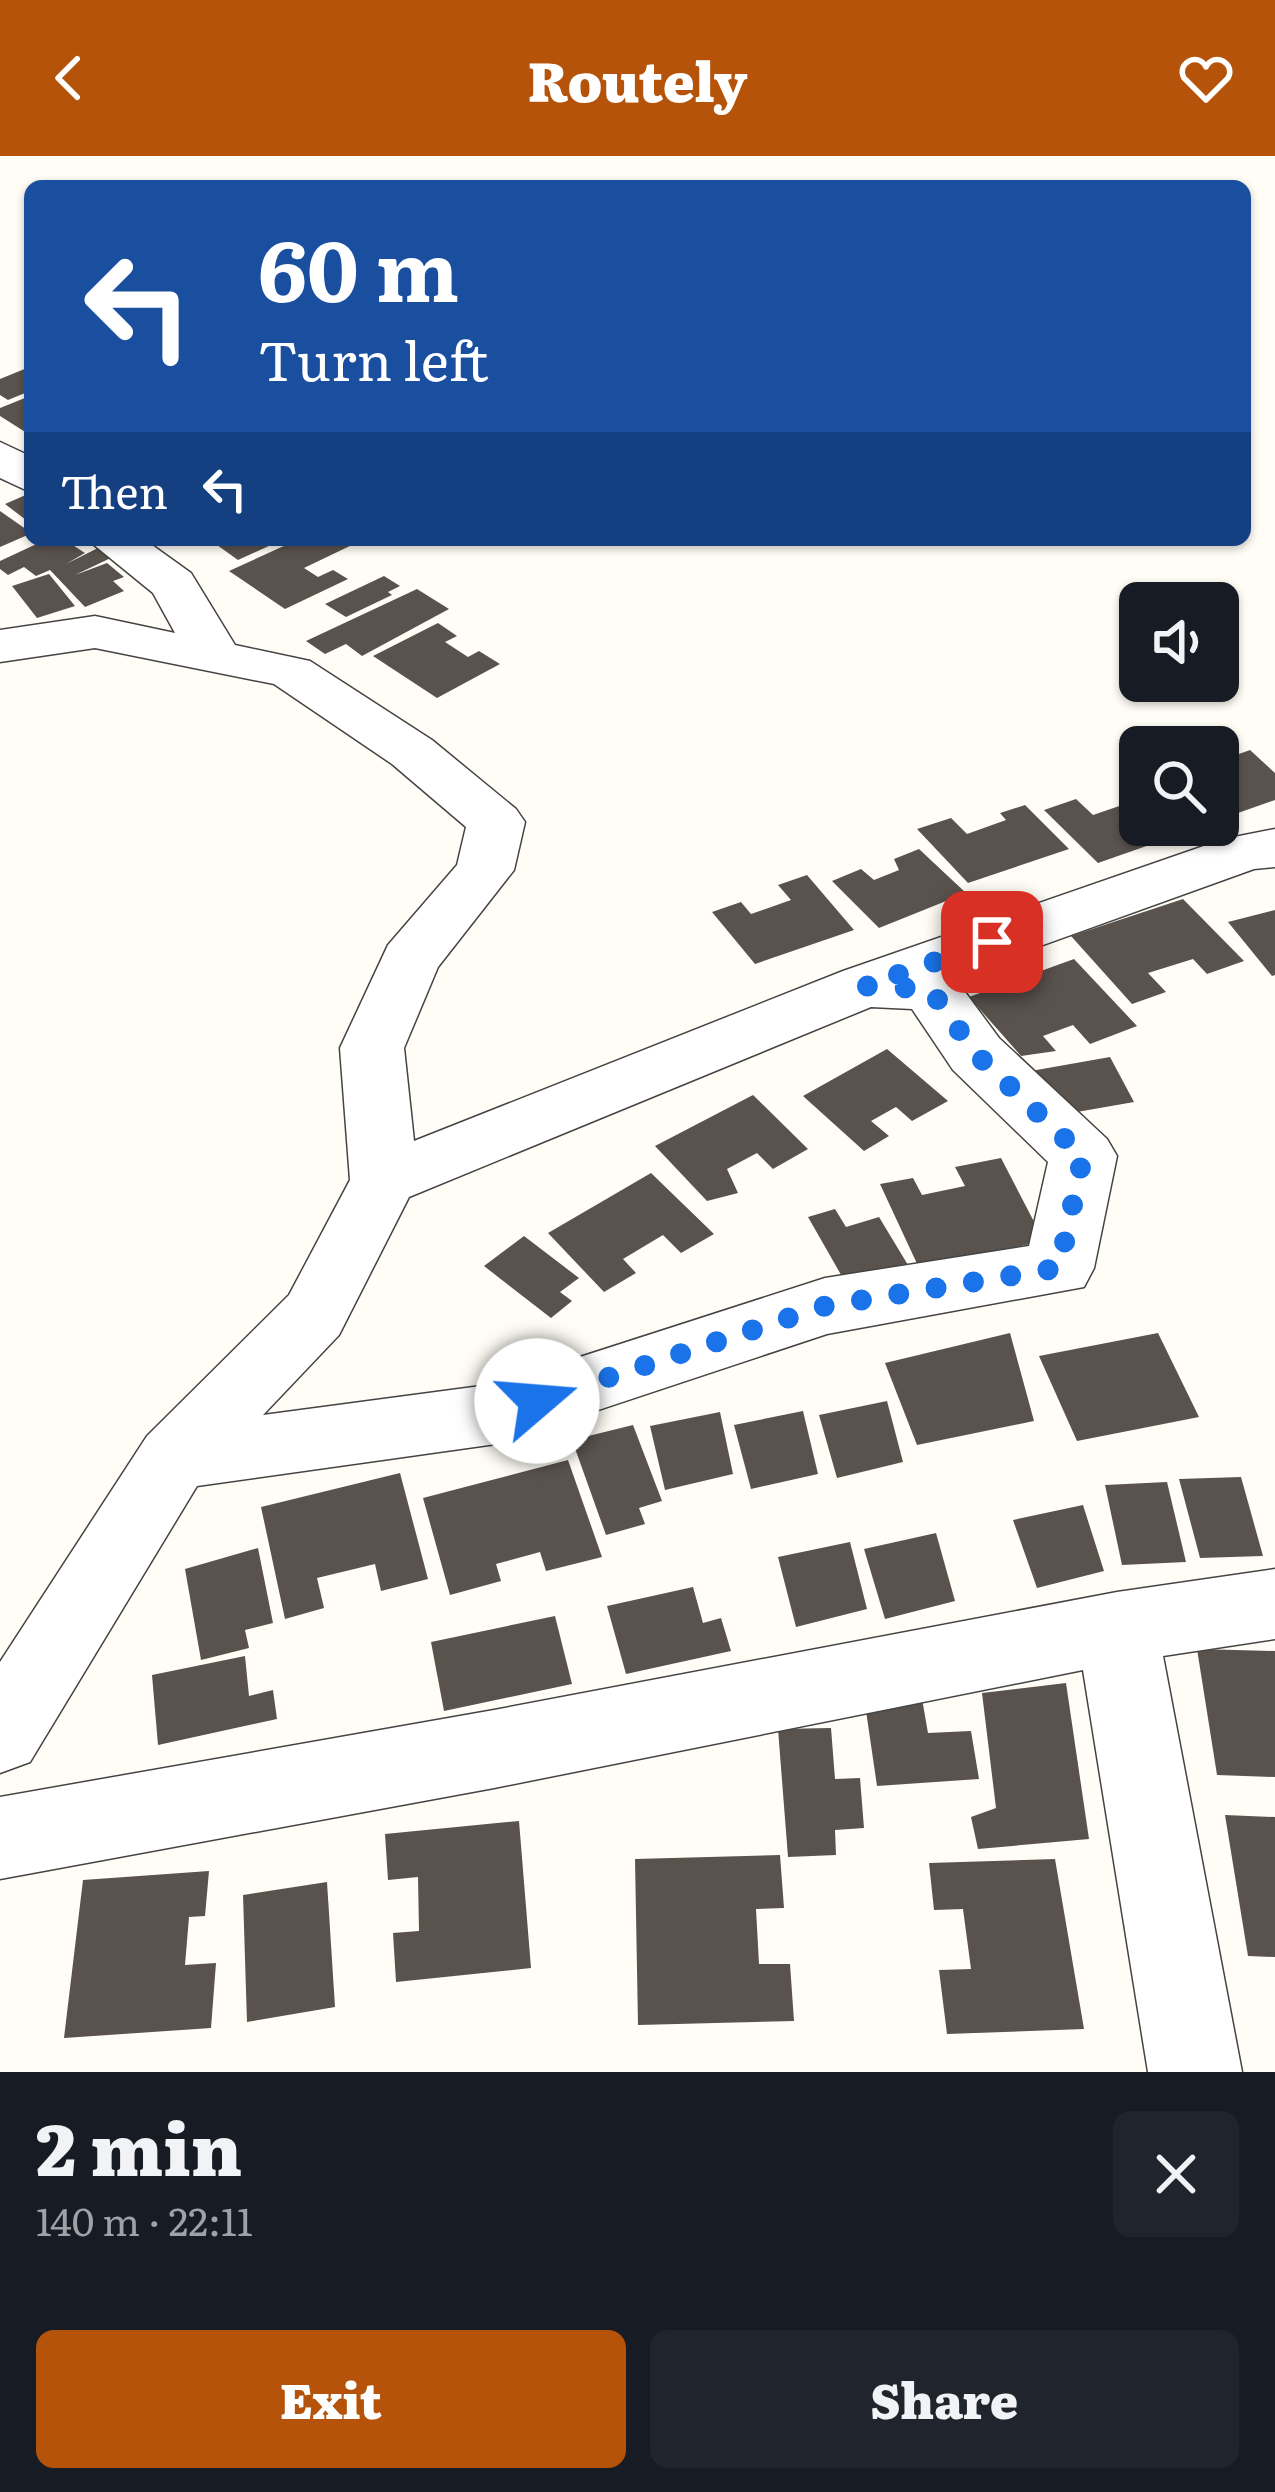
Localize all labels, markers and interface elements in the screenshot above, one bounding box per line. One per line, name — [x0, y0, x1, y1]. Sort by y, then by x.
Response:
text: Routely — [528, 38, 747, 119]
icon: back — [36, 45, 102, 111]
icon: heart — [1173, 45, 1239, 111]
text: 60 m — [258, 203, 459, 328]
icon: left — [60, 228, 216, 384]
text: Turn left — [258, 317, 489, 398]
text: Then — [60, 456, 168, 523]
icon: left — [192, 456, 258, 522]
map controls — [1119, 582, 1239, 846]
button: sound — [1119, 582, 1239, 702]
button: search — [1119, 726, 1239, 846]
pin — [941, 891, 1043, 993]
icon: arrive — [959, 909, 1025, 975]
position arrow — [474, 1338, 600, 1464]
text: 2 min — [36, 2091, 242, 2198]
button: close — [1113, 2111, 1239, 2237]
text: 140 m · 22:11 — [36, 2190, 253, 2248]
button: Exit — [36, 2330, 626, 2468]
button: Share — [650, 2330, 1239, 2468]

